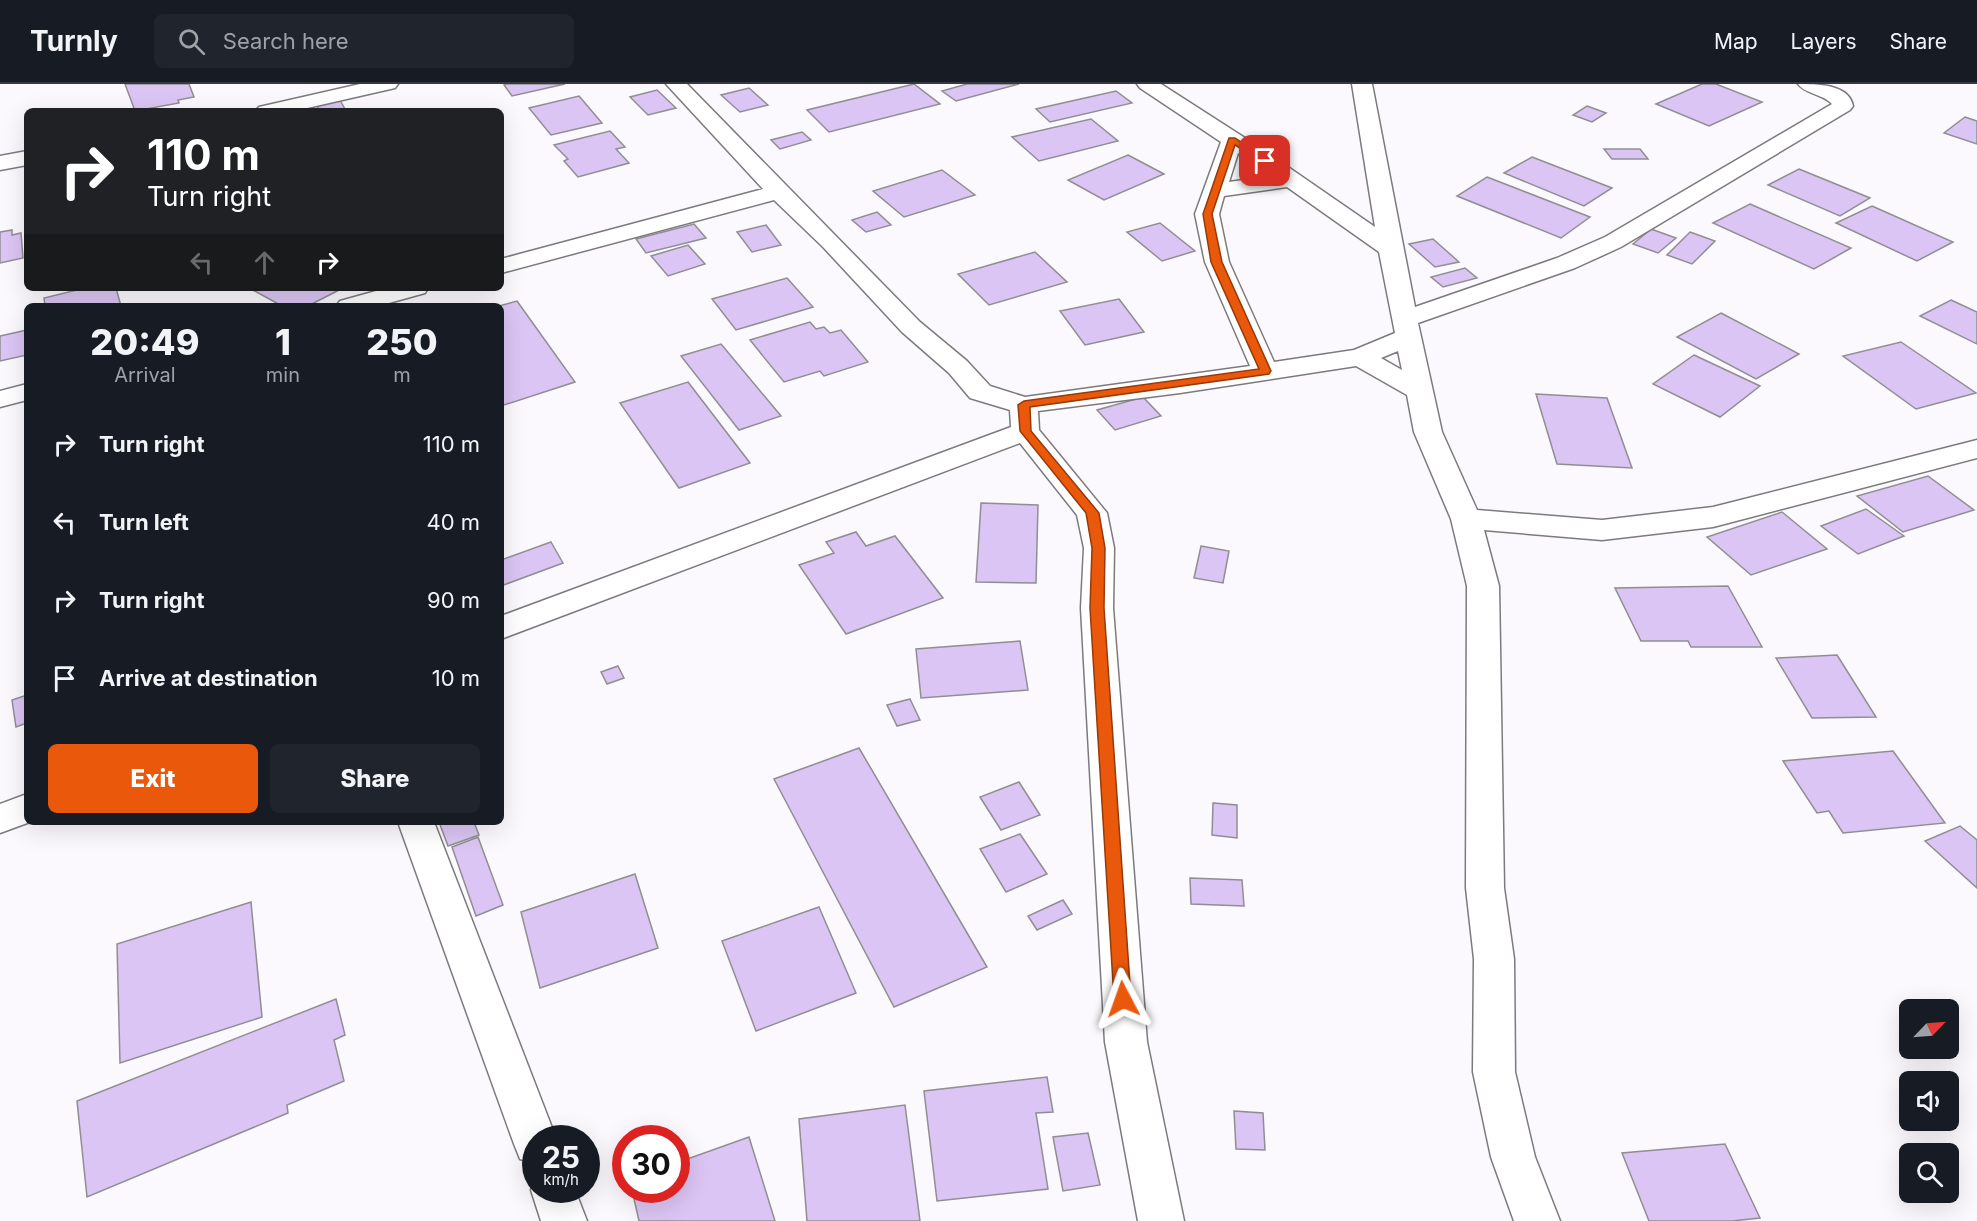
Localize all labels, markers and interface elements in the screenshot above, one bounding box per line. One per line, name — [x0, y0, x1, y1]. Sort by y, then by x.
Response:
search box — [154, 14, 574, 68]
text: Turnly — [30, 24, 118, 58]
icon: search — [175, 25, 208, 58]
text: Search here — [223, 28, 349, 54]
text: Map — [1714, 29, 1758, 54]
text: Layers — [1791, 29, 1857, 54]
text: Share — [1890, 29, 1947, 54]
text: 110 m — [147, 129, 260, 180]
icon: right — [48, 132, 126, 210]
pin — [1239, 135, 1290, 186]
icon: arrive — [1248, 144, 1281, 177]
text: Turn right — [147, 180, 271, 213]
icon: left — [185, 246, 218, 279]
icon: ahead — [248, 246, 281, 279]
icon: right — [311, 246, 344, 279]
text: 20:49 — [90, 320, 199, 364]
text: 1 — [275, 320, 291, 364]
text: 250 — [366, 320, 438, 364]
text: Arrival — [114, 363, 176, 387]
text: min — [266, 363, 300, 387]
text: m — [393, 363, 411, 387]
icon: right — [48, 428, 81, 461]
text: Turn right — [99, 431, 205, 457]
text: 110 m — [423, 431, 480, 457]
icon: left — [48, 506, 81, 539]
text: Turn left — [99, 509, 189, 535]
text: 40 m — [426, 509, 480, 535]
icon: right — [48, 584, 81, 617]
text: Turn right — [99, 587, 205, 613]
text: 90 m — [427, 587, 480, 613]
icon: arrive — [48, 662, 81, 695]
text: Arrive at destination — [99, 665, 318, 691]
text: 10 m — [432, 665, 480, 691]
button: Exit — [48, 744, 258, 813]
button: Share — [270, 744, 480, 813]
position arrow — [1091, 967, 1155, 1031]
north arrow — [1899, 999, 1959, 1059]
map controls — [1899, 999, 1959, 1203]
button: sound — [1899, 1071, 1959, 1131]
speed limit sign: 30 — [612, 1125, 690, 1203]
text: 25 — [542, 1139, 580, 1175]
button: search — [1899, 1143, 1959, 1203]
text: km/h — [543, 1170, 579, 1189]

